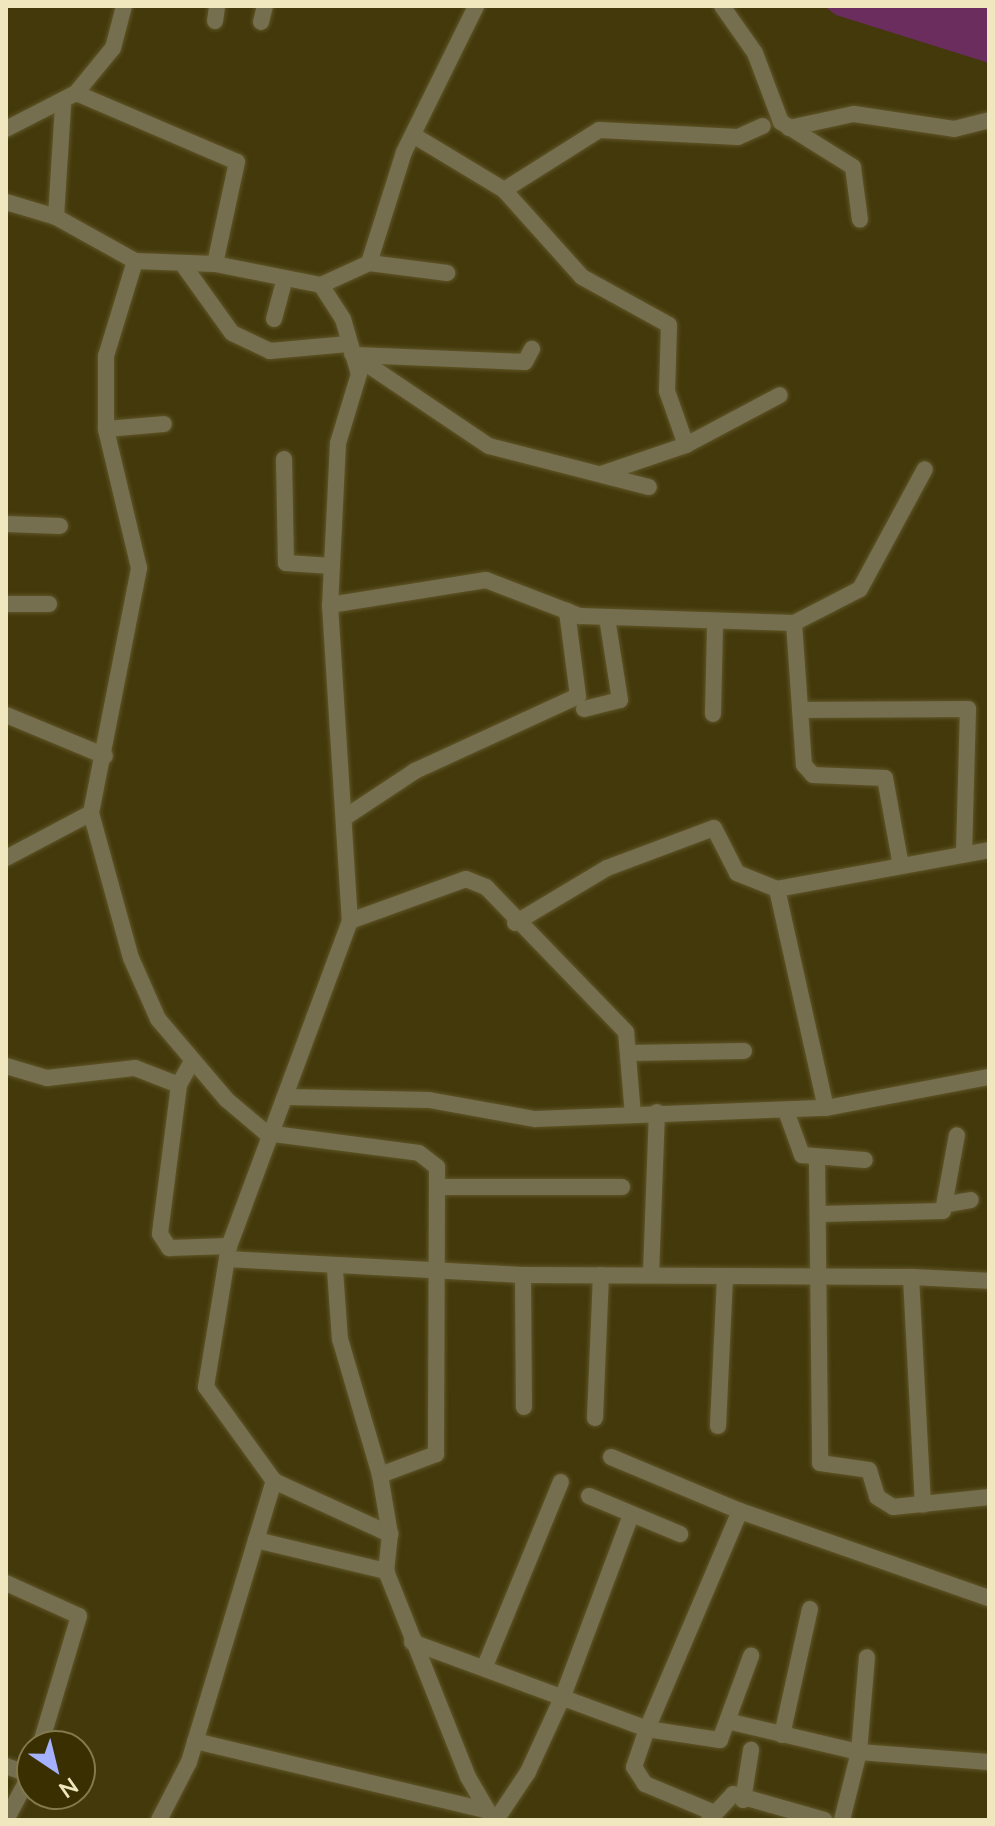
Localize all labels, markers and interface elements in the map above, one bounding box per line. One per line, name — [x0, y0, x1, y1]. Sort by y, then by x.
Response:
north arrow — [16, 1730, 96, 1810]
text: N — [54, 1773, 84, 1804]

